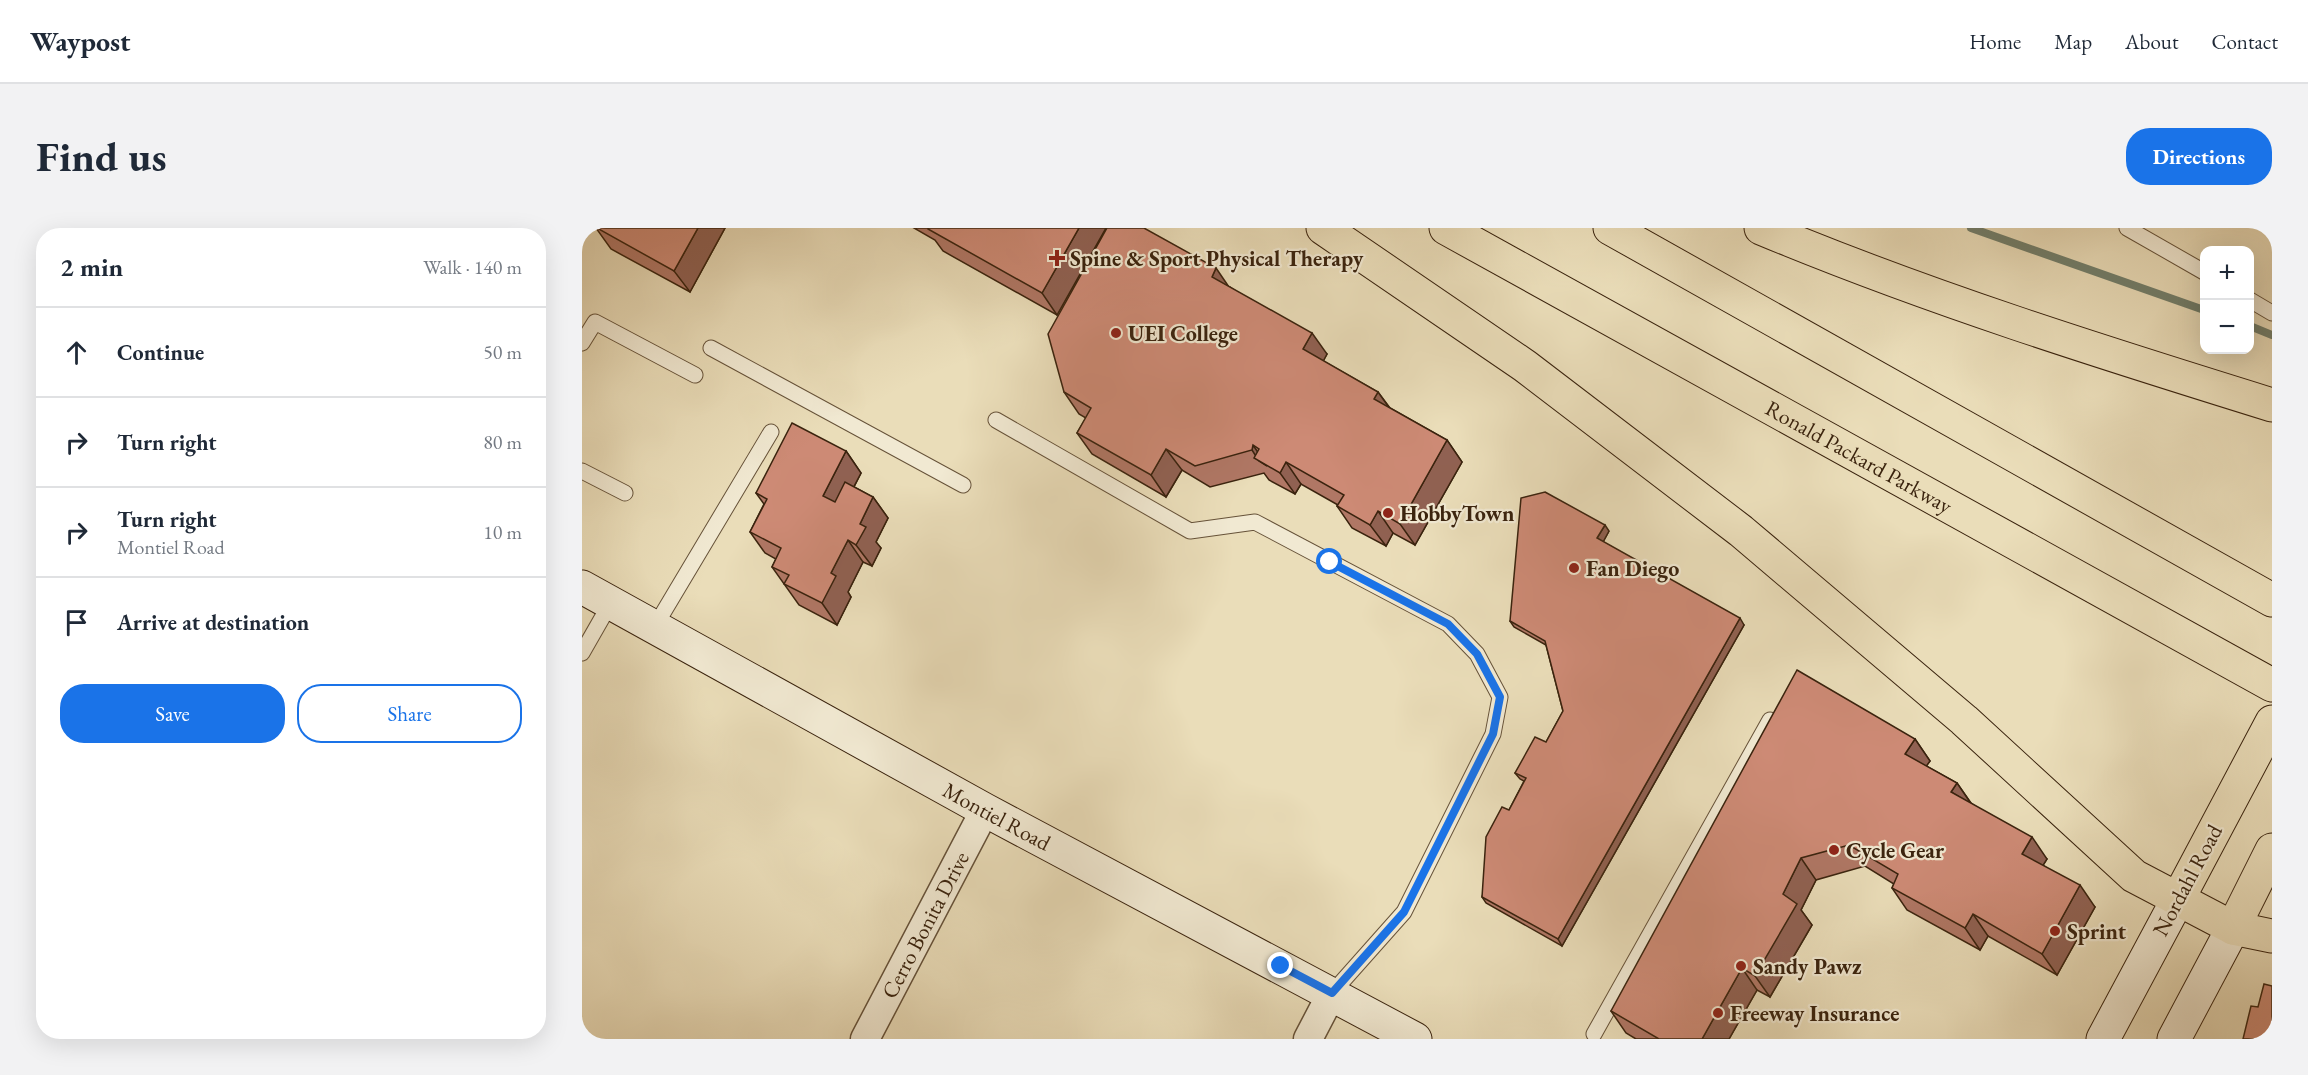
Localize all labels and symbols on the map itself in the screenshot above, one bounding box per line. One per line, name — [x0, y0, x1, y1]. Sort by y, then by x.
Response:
place label: Spine & Sport Physical Therapy — [1070, 244, 1364, 273]
marker: Spine & Sport Physical Therapy — [1048, 249, 1066, 267]
place label: UEI College — [1128, 319, 1238, 348]
marker: UEI College — [1109, 326, 1123, 340]
street label: Ronald Packard Parkway — [1760, 394, 1958, 520]
place label: HobbyTown — [1400, 499, 1515, 528]
marker: HobbyTown — [1381, 506, 1395, 520]
route start — [1316, 548, 1342, 574]
place label: Fan Diego — [1586, 554, 1679, 583]
marker: Fan Diego — [1567, 561, 1581, 575]
street label: Montiel Road — [938, 776, 1057, 858]
street label: Nordahl Road — [2146, 819, 2229, 941]
place label: Cycle Gear — [1846, 836, 1945, 865]
marker: Cycle Gear — [1827, 843, 1841, 857]
street label: Cerro Bonita Drive — [875, 846, 976, 1004]
place label: Sprint — [2067, 917, 2127, 946]
marker: Sprint — [2048, 924, 2062, 938]
route end — [1267, 952, 1293, 978]
place label: Sandy Pawz — [1753, 952, 1862, 981]
marker: Sandy Pawz — [1734, 959, 1748, 973]
place label: Freeway Insurance — [1730, 999, 1899, 1028]
marker: Freeway Insurance — [1711, 1006, 1725, 1020]

